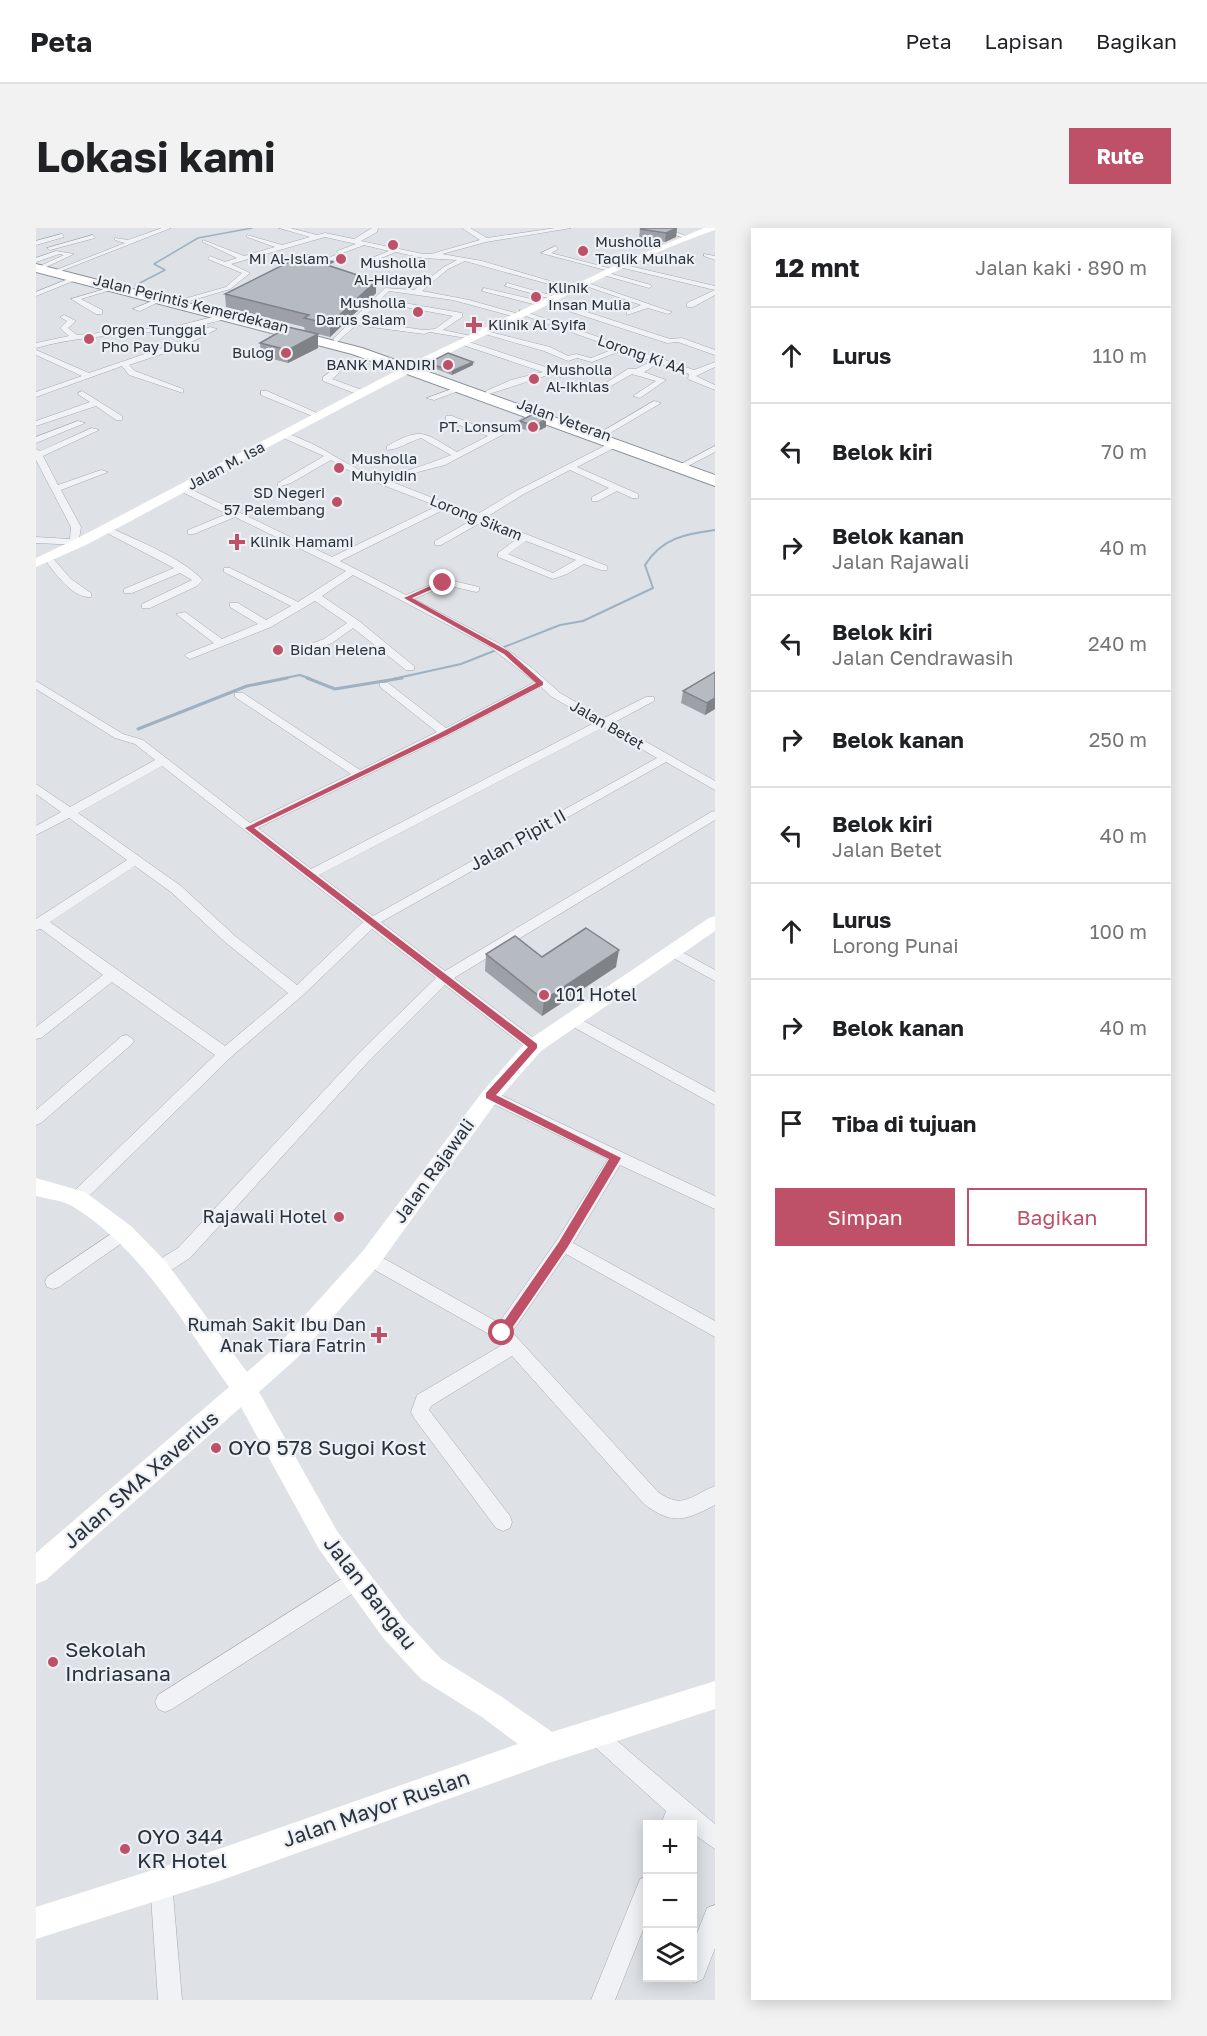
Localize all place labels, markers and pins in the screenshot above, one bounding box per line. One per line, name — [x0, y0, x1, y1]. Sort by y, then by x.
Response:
place label: Musholla Taqlik Mulhak — [595, 232, 695, 267]
marker: Musholla Al-Hidayah — [386, 238, 400, 252]
marker: Musholla Taqlik Mulhak — [576, 244, 590, 258]
place label: MI Al-Islam — [249, 249, 329, 267]
marker: MI Al-Islam — [334, 252, 348, 266]
place label: Musholla Al-Hidayah — [354, 253, 432, 288]
place label: Klinik Insan Mulia — [548, 278, 631, 313]
marker: Klinik Insan Mulia — [529, 290, 543, 304]
place label: Musholla Darus Salam — [316, 293, 406, 328]
marker: Musholla Darus Salam — [411, 305, 425, 319]
place label: Klinik Al Syifa — [488, 315, 586, 333]
marker: Klinik Al Syifa — [465, 316, 483, 334]
place label: Orgen Tunggal Pho Pay Duku — [101, 320, 207, 355]
marker: Orgen Tunggal Pho Pay Duku — [82, 332, 96, 346]
place label: Bulog — [232, 343, 274, 361]
marker: Bulog — [279, 346, 293, 360]
place label: BANK MANDIRI — [326, 355, 436, 373]
marker: BANK MANDIRI — [441, 358, 455, 372]
place label: Musholla Al-Ikhlas — [546, 360, 612, 395]
marker: Musholla Al-Ikhlas — [527, 372, 541, 386]
place label: PT. Lonsum — [439, 417, 521, 435]
marker: PT. Lonsum — [526, 420, 540, 434]
place label: Musholla Muhyidin — [351, 449, 417, 484]
marker: Musholla Muhyidin — [332, 461, 346, 475]
place label: SD Negeri 57 Palembang — [224, 483, 325, 518]
marker: SD Negeri 57 Palembang — [330, 495, 344, 509]
place label: Klinik Hamami — [250, 532, 353, 550]
marker: Klinik Hamami — [228, 533, 246, 551]
place label: Bidan Helena — [290, 640, 386, 658]
marker: Bidan Helena — [271, 643, 285, 657]
place label: 101 Hotel — [556, 983, 637, 1005]
marker: 101 Hotel — [537, 988, 551, 1002]
place label: Rajawali Hotel — [203, 1205, 327, 1227]
marker: Rajawali Hotel — [332, 1210, 346, 1224]
place label: Rumah Sakit Ibu Dan Anak Tiara Fatrin — [187, 1313, 366, 1356]
marker: Rumah Sakit Ibu Dan Anak Tiara Fatrin — [370, 1326, 388, 1344]
place label: OYO 578 Sugoi Kost — [228, 1434, 427, 1460]
marker: OYO 578 Sugoi Kost — [209, 1441, 223, 1455]
place label: Sekolah Indriasana — [65, 1636, 171, 1686]
marker: Sekolah Indriasana — [46, 1655, 60, 1669]
place label: OYO 344 KR Hotel — [137, 1823, 227, 1873]
marker: OYO 344 KR Hotel — [118, 1842, 132, 1856]

